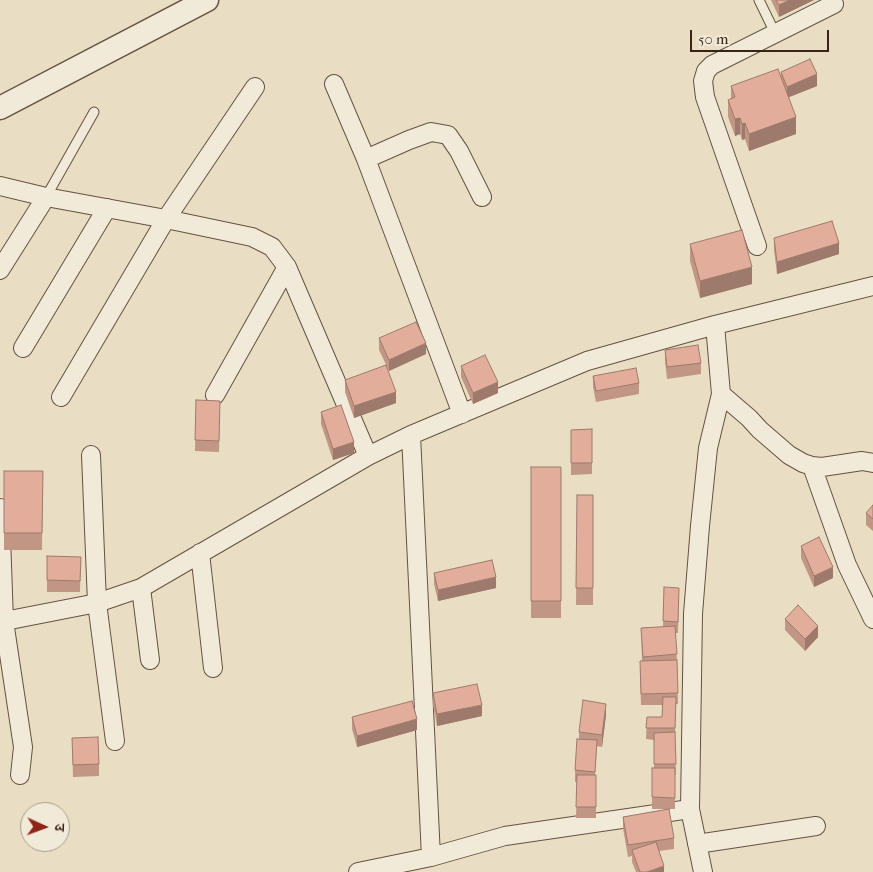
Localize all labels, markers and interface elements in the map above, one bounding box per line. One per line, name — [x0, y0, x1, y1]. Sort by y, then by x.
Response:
scale bar — [693, 20, 832, 52]
text: 50 m — [698, 30, 728, 48]
north arrow — [20, 802, 70, 852]
text: उ — [51, 824, 68, 831]

